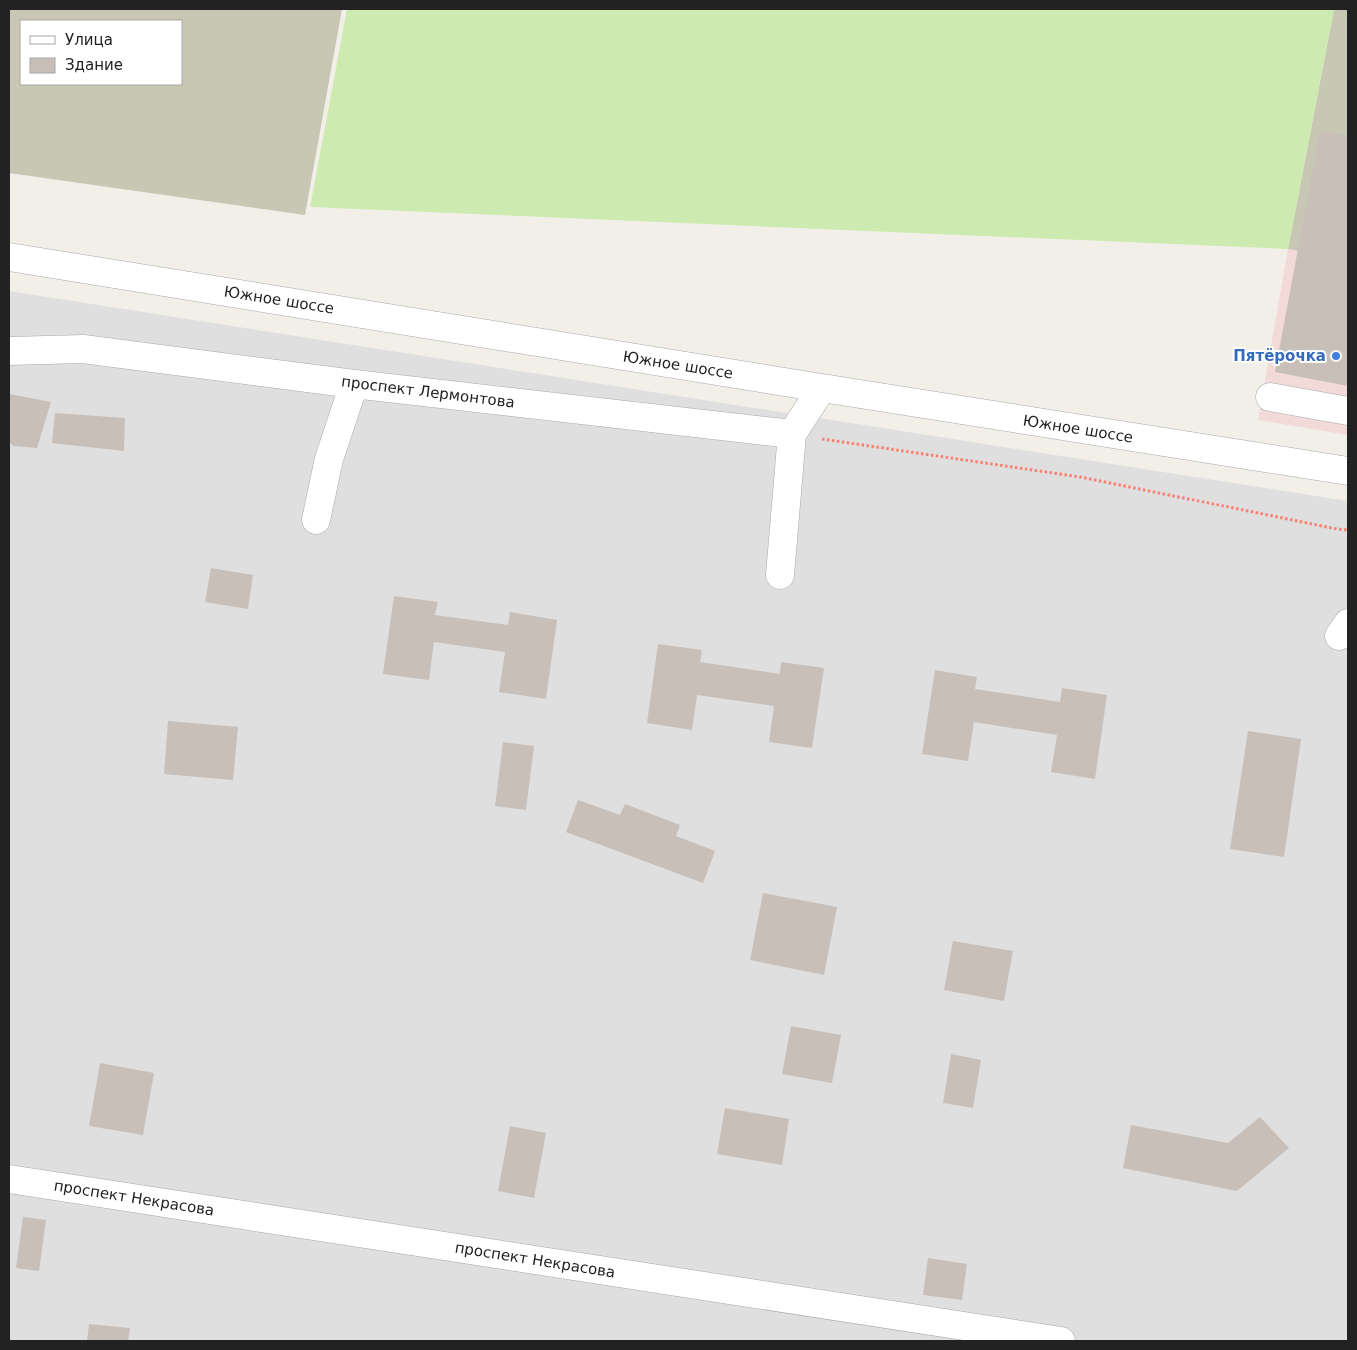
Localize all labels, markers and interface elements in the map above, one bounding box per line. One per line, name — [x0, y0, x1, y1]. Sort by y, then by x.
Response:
legend — [20, 20, 182, 85]
text: Улица — [65, 31, 113, 49]
text: Здание — [65, 56, 123, 74]
street label: Южное шоссе — [223, 282, 335, 318]
street label: Южное шоссе — [622, 347, 734, 383]
place label: Пятёрочка — [1233, 347, 1326, 365]
marker: Пятёрочка — [1330, 350, 1342, 362]
street label: проспект Лермонтова — [340, 372, 516, 412]
street label: Южное шоссе — [1022, 411, 1134, 447]
street label: проспект Некрасова — [53, 1176, 215, 1220]
street label: проспект Некрасова — [454, 1238, 616, 1282]

